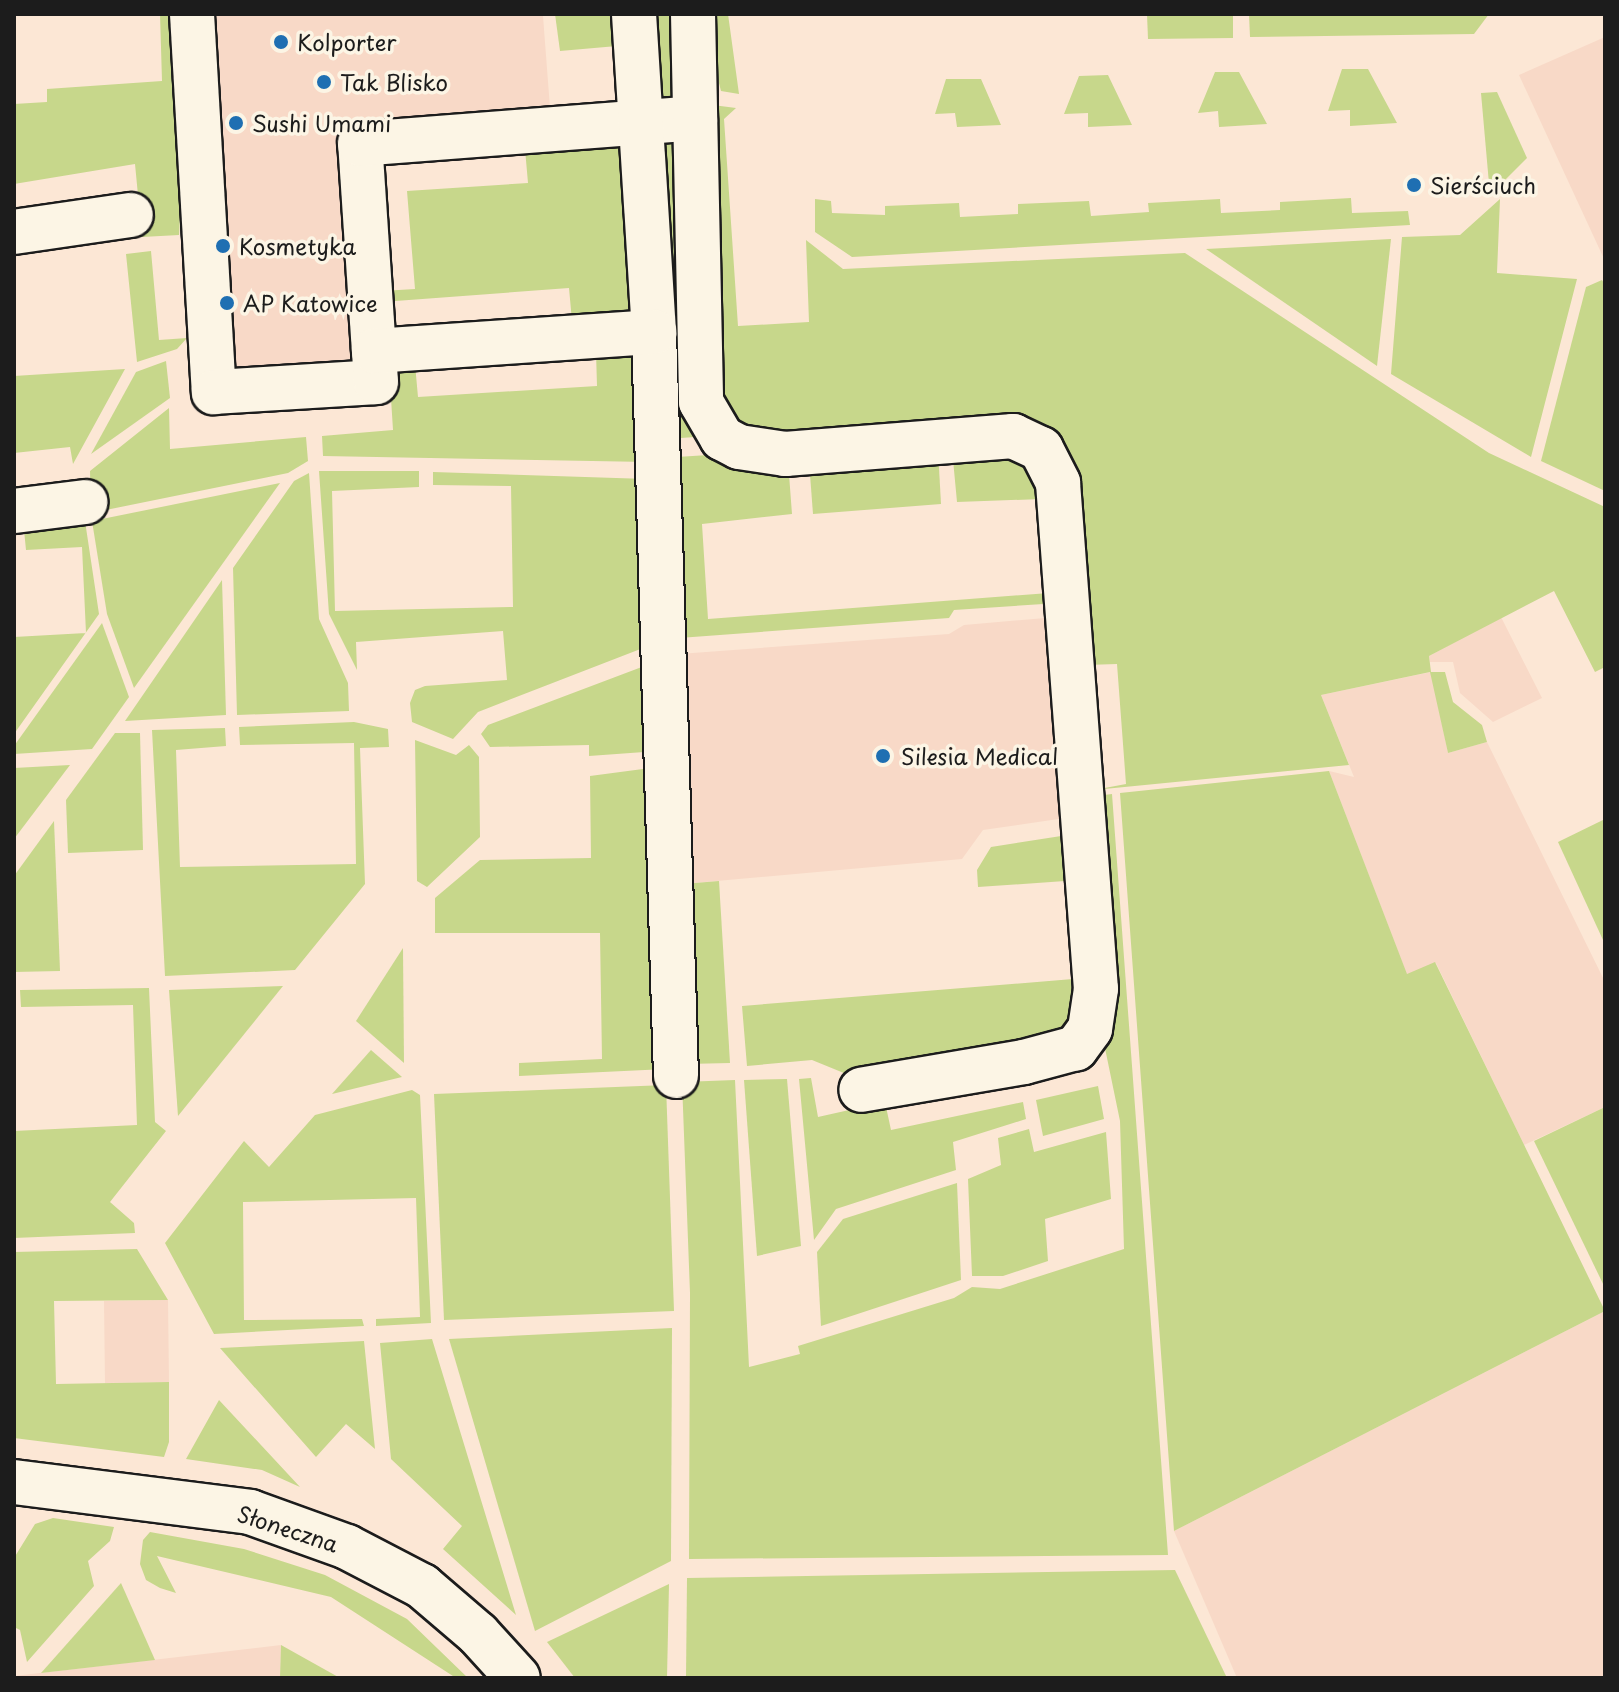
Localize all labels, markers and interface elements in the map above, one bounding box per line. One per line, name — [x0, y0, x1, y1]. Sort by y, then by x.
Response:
place label: Kolporter — [297, 29, 397, 55]
marker: Kolporter — [272, 33, 290, 51]
place label: Tak Blisko — [340, 69, 449, 95]
marker: Tak Blisko — [315, 73, 333, 91]
place label: Sushi Umami — [252, 110, 392, 136]
marker: Sushi Umami — [227, 114, 245, 132]
place label: Sierściuch — [1430, 172, 1536, 198]
marker: Sierściuch — [1405, 176, 1423, 194]
place label: Kosmetyka — [239, 233, 356, 259]
marker: Kosmetyka — [214, 237, 232, 255]
place label: AP Katowice — [243, 290, 377, 316]
marker: AP Katowice — [218, 294, 236, 312]
place label: Silesia Medical — [901, 743, 1057, 769]
marker: Silesia Medical — [872, 745, 894, 767]
street label: Słoneczna — [234, 1499, 342, 1557]

